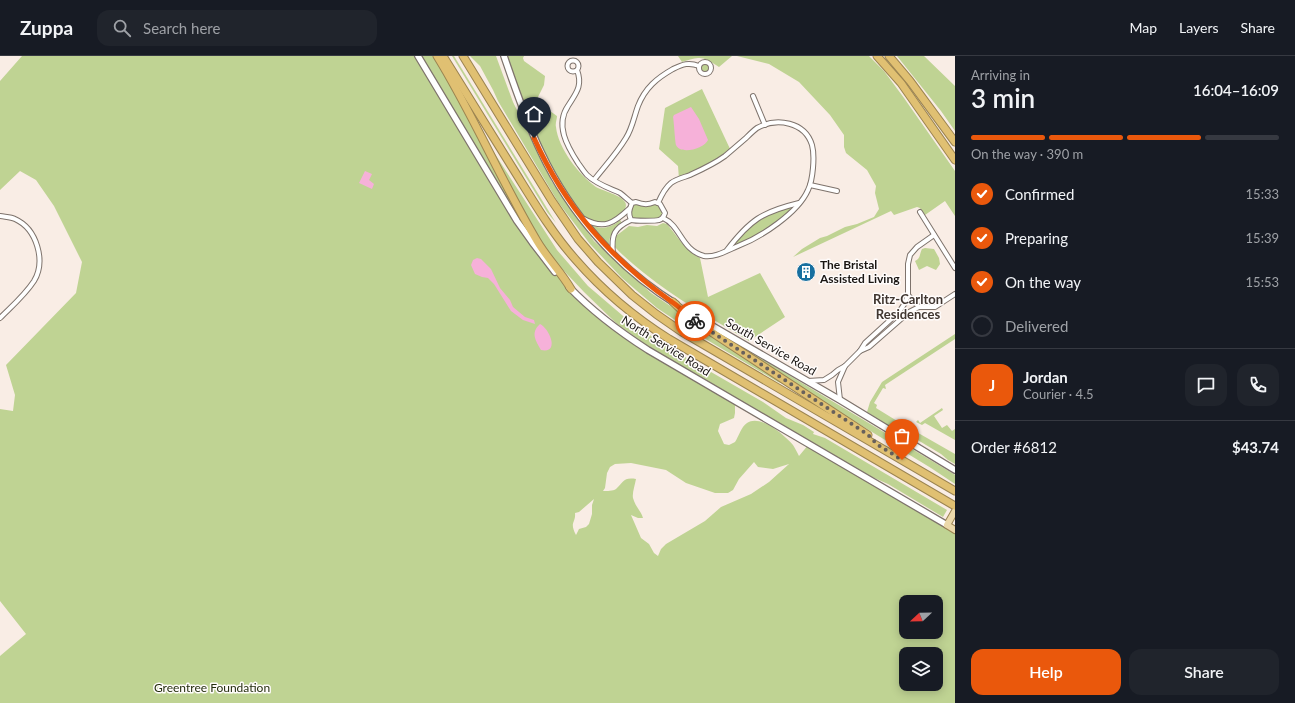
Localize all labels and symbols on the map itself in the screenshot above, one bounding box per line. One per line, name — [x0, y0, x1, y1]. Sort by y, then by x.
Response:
pin — [517, 97, 551, 138]
place label: The Bristal Assisted Living — [819, 257, 900, 286]
building icon: The Bristal Assisted Living — [795, 261, 817, 283]
district label: Ritz-Carlton Residences — [873, 291, 943, 322]
courier — [675, 301, 715, 341]
street label: North Service Road — [619, 312, 714, 379]
street label: South Service Road — [723, 315, 819, 379]
pin — [885, 419, 919, 460]
north arrow — [899, 595, 943, 639]
park label: Greentree Foundation — [154, 680, 270, 695]

